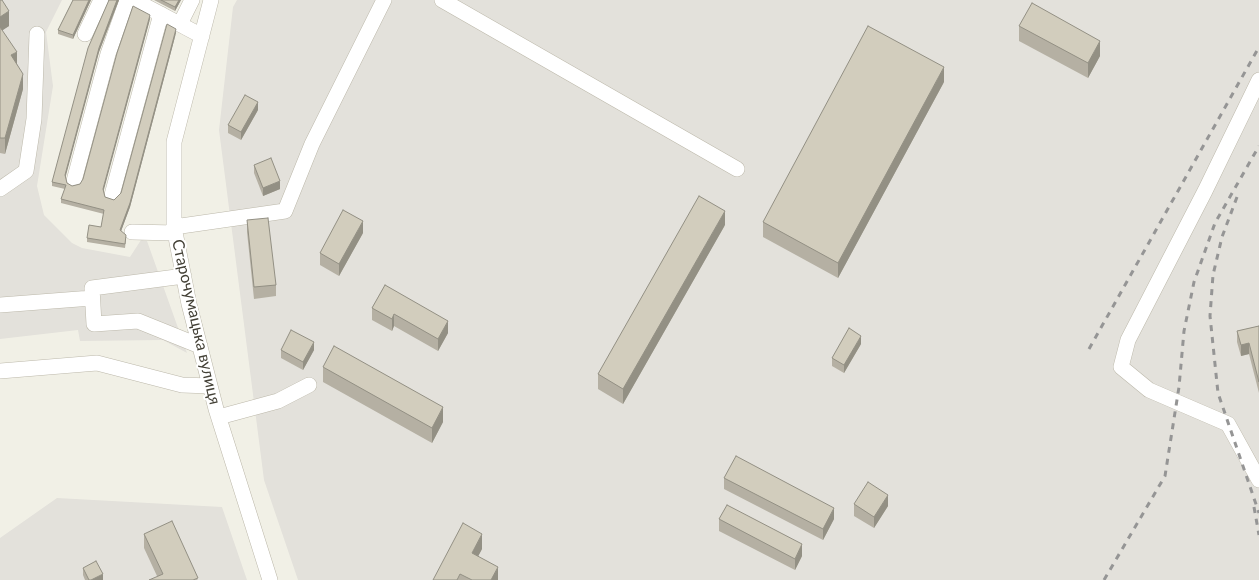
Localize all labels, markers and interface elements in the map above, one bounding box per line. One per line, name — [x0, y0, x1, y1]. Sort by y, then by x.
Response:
street label: Старочумацька вулиця — [168, 237, 224, 407]

